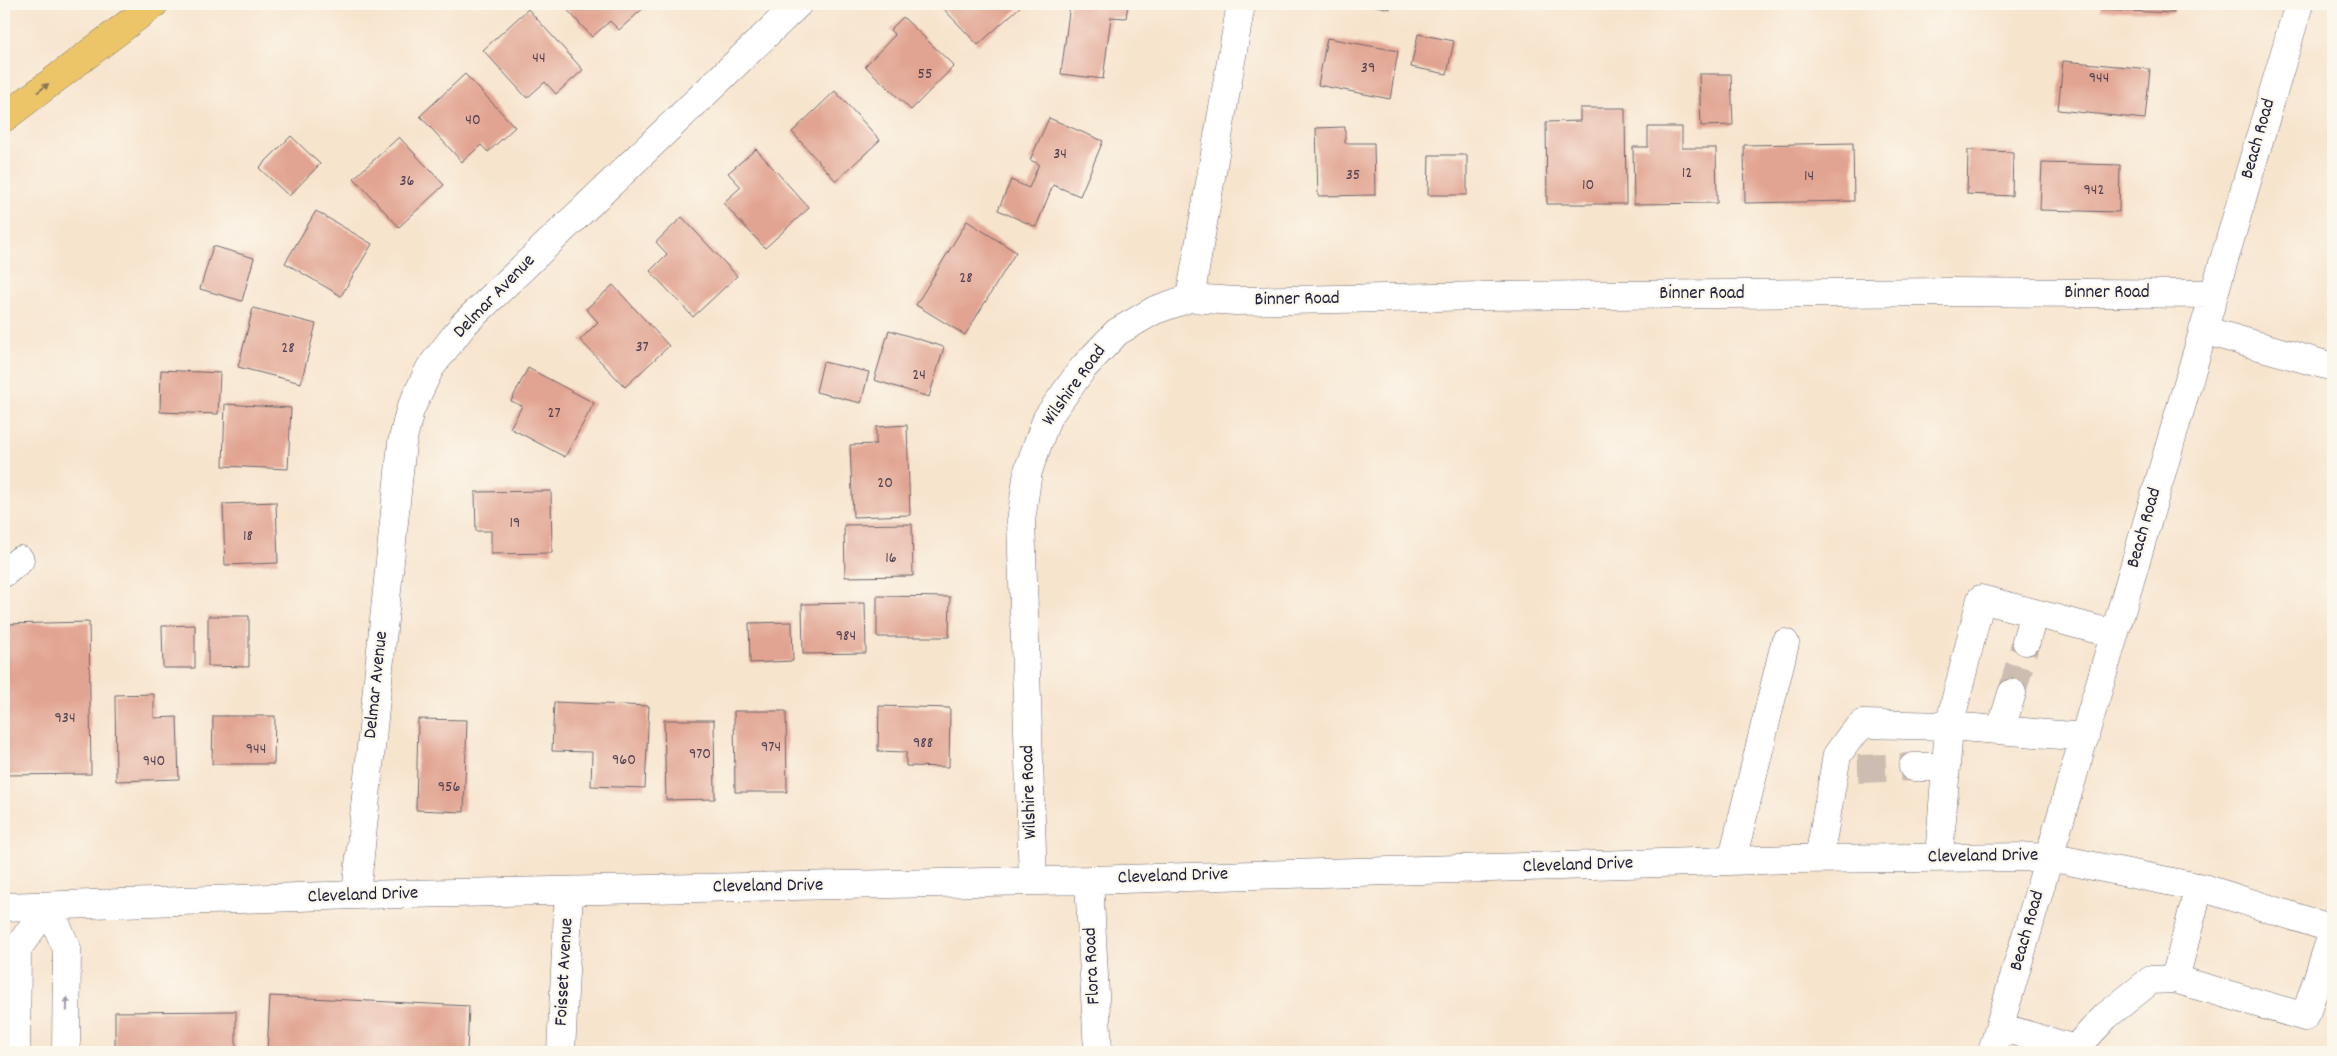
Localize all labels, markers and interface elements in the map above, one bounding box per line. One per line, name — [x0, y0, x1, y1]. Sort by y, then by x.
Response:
house number: 44 — [532, 47, 546, 70]
house number: 39 — [1361, 57, 1375, 80]
house number: 55 — [918, 63, 932, 86]
house number: 944 — [2089, 67, 2109, 90]
one-way arrow — [36, 83, 49, 94]
street label: Beach Road — [2235, 96, 2283, 182]
house number: 40 — [465, 109, 481, 132]
house number: 34 — [1053, 143, 1067, 166]
house number: 12 — [1682, 162, 1692, 185]
house number: 35 — [1346, 164, 1360, 187]
house number: 14 — [1804, 165, 1814, 188]
house number: 36 — [400, 170, 415, 193]
house number: 10 — [1582, 174, 1594, 197]
house number: 942 — [2084, 179, 2104, 202]
street label: Delmar Avenue — [448, 249, 542, 345]
house number: 28 — [959, 267, 973, 290]
street label: Binner Road — [2064, 280, 2150, 307]
street label: Binner Road — [1659, 281, 1745, 308]
street label: Binner Road — [1254, 286, 1340, 314]
house number: 37 — [635, 336, 649, 359]
house number: 28 — [281, 337, 295, 360]
street label: Wilshire Road — [1036, 340, 1114, 432]
house number: 24 — [912, 364, 926, 387]
house number: 27 — [547, 402, 561, 425]
house number: 20 — [877, 472, 893, 495]
street label: Beach Road — [2121, 485, 2169, 571]
house number: 19 — [510, 512, 520, 535]
house number: 18 — [243, 525, 253, 548]
house number: 16 — [885, 547, 897, 570]
house number: 984 — [836, 625, 856, 648]
street label: Delmar Avenue — [358, 630, 396, 740]
house number: 934 — [54, 707, 76, 730]
house number: 988 — [913, 732, 933, 755]
house number: 974 — [761, 736, 781, 759]
house number: 944 — [246, 738, 266, 761]
house number: 970 — [689, 743, 711, 766]
street label: Wilshire Road — [1015, 744, 1045, 840]
house number: 960 — [612, 749, 636, 772]
house number: 940 — [143, 750, 165, 773]
house number: 956 — [438, 776, 460, 799]
street label: Cleveland Drive — [1927, 843, 2039, 871]
street label: Cleveland Drive — [1522, 851, 1634, 881]
street label: Cleveland Drive — [1117, 862, 1229, 892]
street label: Cleveland Drive — [712, 873, 824, 901]
street label: Cleveland Drive — [307, 881, 419, 911]
street label: Beach Road — [2004, 888, 2052, 974]
street label: Foisset Avenue — [549, 917, 581, 1027]
street label: Flora Road — [1077, 927, 1109, 1005]
one-way arrow — [63, 995, 71, 1011]

